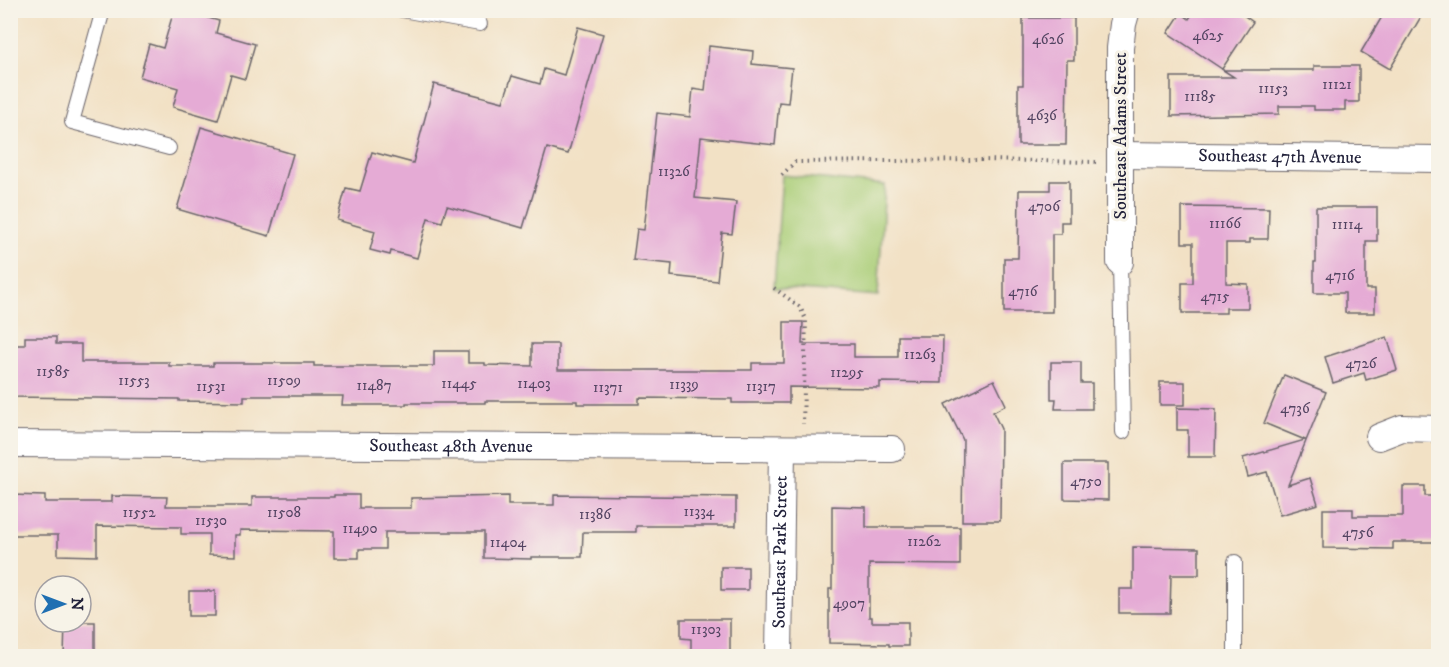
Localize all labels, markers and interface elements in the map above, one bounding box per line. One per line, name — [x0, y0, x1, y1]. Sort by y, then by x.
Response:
house number: 4625 — [1192, 26, 1224, 45]
house number: 4626 — [1032, 30, 1065, 49]
street label: Southeast Adams Street — [1110, 52, 1132, 219]
house number: 11121 — [1322, 75, 1352, 94]
house number: 11153 — [1258, 79, 1288, 98]
house number: 11185 — [1184, 87, 1216, 106]
house number: 4636 — [1027, 106, 1058, 125]
street label: Southeast 47th Avenue — [1198, 145, 1362, 169]
house number: 11326 — [658, 162, 691, 181]
house number: 4706 — [1028, 197, 1061, 216]
house number: 11166 — [1209, 214, 1242, 233]
house number: 11114 — [1332, 215, 1363, 234]
house number: 4716 — [1325, 266, 1356, 285]
house number: 4716 — [1008, 282, 1039, 301]
house number: 4715 — [1201, 287, 1230, 306]
house number: 11263 — [904, 345, 936, 364]
house number: 4726 — [1345, 354, 1378, 373]
house number: 11585 — [36, 362, 70, 381]
house number: 11295 — [830, 363, 864, 382]
house number: 11553 — [118, 371, 150, 390]
house number: 11509 — [267, 371, 301, 390]
house number: 11445 — [441, 374, 477, 393]
house number: 11403 — [517, 374, 551, 393]
house number: 11339 — [669, 375, 699, 394]
house number: 11487 — [356, 376, 392, 395]
house number: 11531 — [196, 377, 226, 396]
house number: 11317 — [746, 377, 776, 396]
house number: 11371 — [593, 378, 623, 397]
house number: 4736 — [1280, 399, 1311, 418]
street label: Southeast 48th Avenue — [369, 435, 533, 458]
house number: 4750 — [1070, 472, 1102, 491]
street label: Southeast Park Street — [768, 475, 793, 629]
house number: 11334 — [684, 502, 715, 521]
house number: 11552 — [122, 503, 156, 522]
house number: 11508 — [267, 503, 301, 522]
house number: 11386 — [579, 505, 612, 524]
house number: 11530 — [195, 511, 227, 530]
house number: 11490 — [342, 519, 378, 538]
house number: 4756 — [1342, 523, 1375, 542]
house number: 11262 — [907, 532, 941, 551]
house number: 11404 — [490, 533, 527, 552]
north arrow — [33, 574, 93, 634]
house number: 4907 — [833, 594, 865, 613]
text: N — [67, 597, 87, 611]
house number: 11303 — [691, 620, 721, 639]

